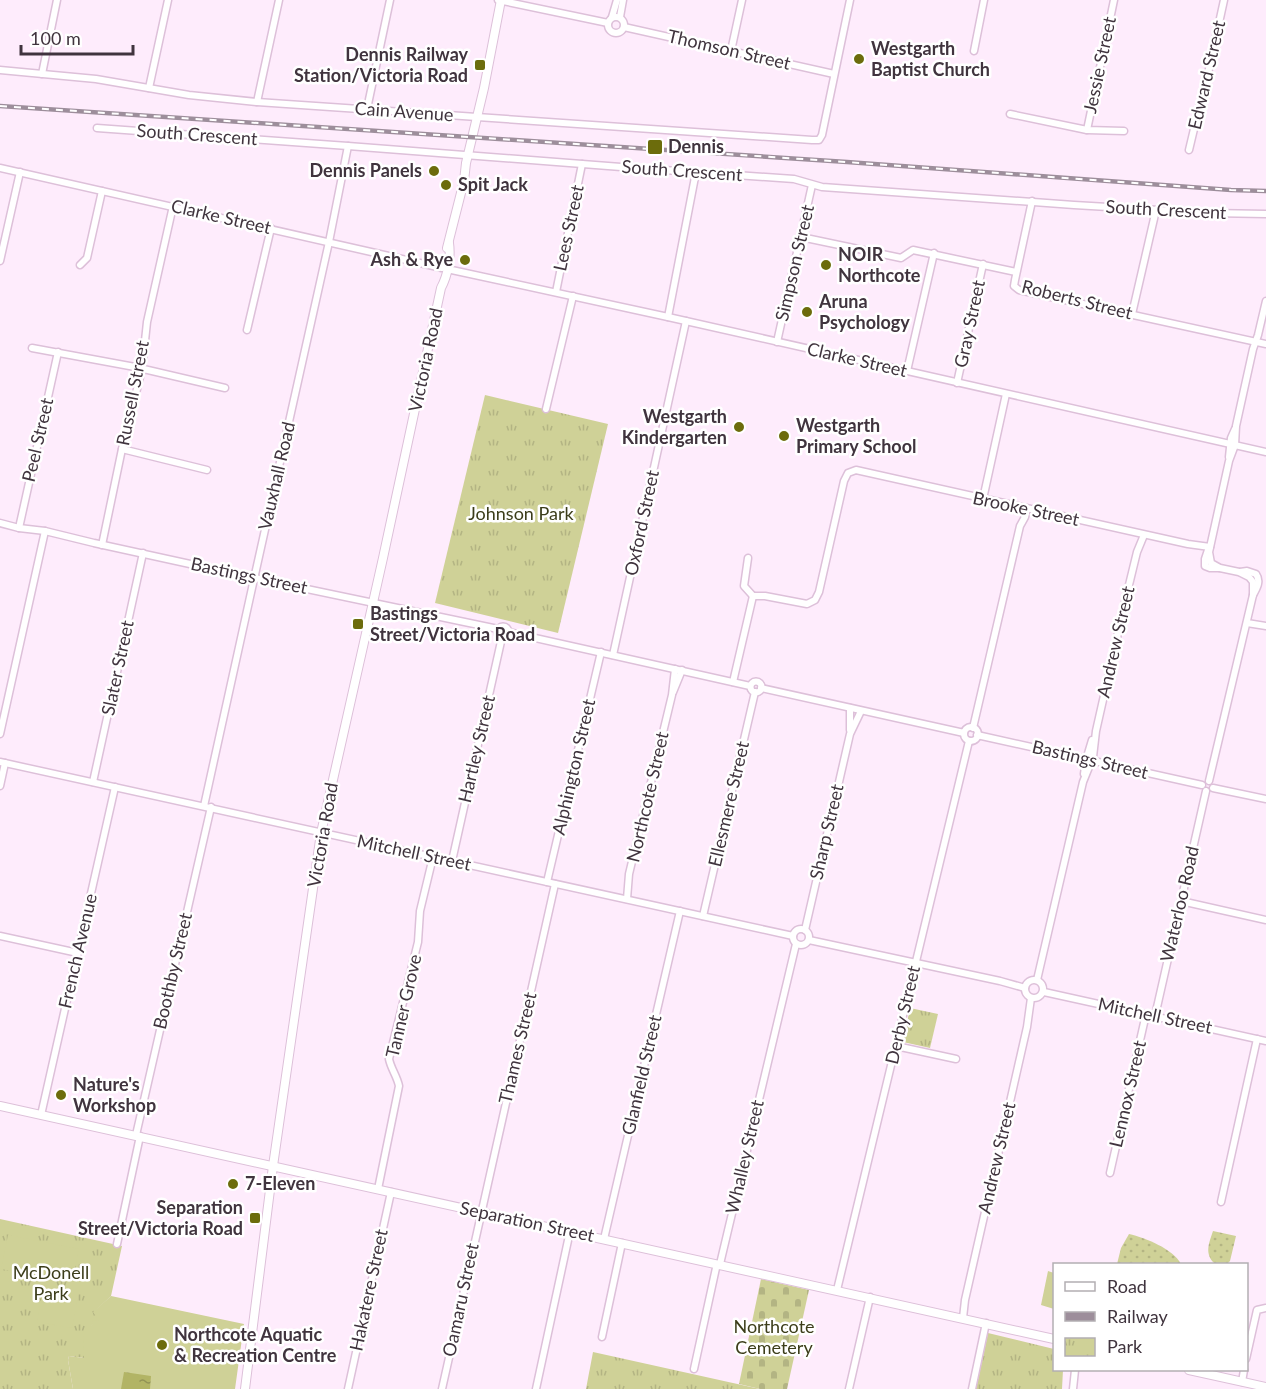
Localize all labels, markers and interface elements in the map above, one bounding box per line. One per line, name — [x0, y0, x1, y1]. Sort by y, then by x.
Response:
street label: Jessie Street — [1078, 14, 1120, 115]
scale bar — [21, 18, 134, 56]
street label: Edward Street — [1183, 18, 1229, 132]
street label: Thomson Street — [666, 24, 793, 74]
text: 100 m — [30, 27, 81, 49]
place label: Westgarth Baptist Church — [871, 37, 990, 80]
place label: Dennis Railway Station/Victoria Road — [294, 43, 469, 86]
marker: Westgarth Baptist Church — [852, 52, 866, 66]
marker: Dennis Railway Station/Victoria Road — [473, 58, 487, 72]
street label: Cain Avenue — [354, 97, 454, 125]
street label: South Crescent — [136, 119, 259, 149]
place label: Dennis — [668, 135, 724, 157]
marker: Dennis — [646, 138, 664, 156]
street label: South Crescent — [621, 155, 744, 185]
place label: Dennis Panels — [310, 159, 422, 181]
marker: Dennis Panels — [427, 164, 441, 178]
place label: Spit Jack — [458, 173, 528, 195]
marker: Spit Jack — [439, 178, 453, 192]
street label: Lees Street — [548, 182, 588, 273]
street label: Clarke Street — [169, 194, 274, 238]
street label: South Crescent — [1105, 195, 1227, 223]
street label: Simpson Street — [770, 202, 818, 323]
place label: NOIR Northcote — [838, 243, 921, 286]
place label: Ash & Rye — [370, 248, 453, 270]
marker: Ash & Rye — [458, 253, 472, 267]
marker: NOIR Northcote — [819, 258, 833, 272]
street label: Roberts Street — [1020, 275, 1135, 324]
street label: Gray Street — [949, 277, 989, 370]
place label: Aruna Psychology — [818, 290, 910, 333]
marker: Aruna Psychology — [800, 305, 814, 319]
street label: Victoria Road — [403, 306, 447, 414]
street label: Clarke Street — [805, 337, 910, 381]
street label: Russell Street — [111, 338, 153, 447]
street label: Peel Street — [17, 395, 57, 484]
place label: Westgarth Kindergarten — [622, 405, 727, 448]
place label: Westgarth Primary School — [796, 414, 916, 457]
street label: Vauxhall Road — [253, 419, 299, 532]
marker: Westgarth Kindergarten — [732, 420, 746, 434]
marker: Westgarth Primary School — [777, 429, 791, 443]
street label: Oxford Street — [619, 467, 663, 578]
street label: Brooke Street — [971, 486, 1082, 530]
park label: Johnson Park — [468, 502, 575, 524]
street label: Bastings Street — [189, 552, 310, 598]
street label: Andrew Street — [1092, 583, 1139, 700]
place label: Bastings Street/Victoria Road — [370, 602, 535, 645]
marker: Bastings Street/Victoria Road — [351, 617, 365, 631]
street label: Slater Street — [96, 618, 138, 717]
street label: Hartley Street — [453, 692, 499, 805]
street label: Alphington Street — [547, 696, 599, 837]
street label: Northcote Street — [621, 729, 673, 864]
street label: Bastings Street — [1030, 735, 1151, 783]
street label: Ellesmere Street — [703, 738, 753, 869]
street label: Victoria Road — [302, 781, 342, 889]
street label: Sharp Street — [804, 781, 848, 882]
street label: Mitchell Street — [355, 829, 474, 875]
street label: Waterloo Road — [1155, 844, 1203, 964]
street label: French Avenue — [53, 891, 101, 1010]
street label: Boothby Street — [148, 910, 196, 1031]
street label: Tanner Grove — [380, 952, 426, 1060]
street label: Derby Street — [880, 963, 924, 1066]
street label: Thames Street — [494, 989, 541, 1106]
street label: Mitchell Street — [1096, 992, 1215, 1038]
street label: Glanfield Street — [617, 1012, 666, 1137]
street label: Lennox Street — [1104, 1038, 1150, 1149]
place label: Nature's Workshop — [73, 1073, 156, 1116]
marker: Nature's Workshop — [54, 1088, 68, 1102]
street label: Whalley Street — [720, 1097, 768, 1216]
street label: Andrew Street — [973, 1099, 1020, 1216]
place label: 7-Eleven — [245, 1172, 315, 1194]
marker: 7-Eleven — [226, 1177, 240, 1191]
place label: Separation Street/Victoria Road — [78, 1196, 243, 1239]
street label: Separation Street — [458, 1196, 597, 1246]
marker: Separation Street/Victoria Road — [248, 1211, 262, 1225]
street label: Hakatere Street — [344, 1226, 392, 1353]
street label: Oamaru Street — [437, 1241, 483, 1359]
park label: McDonell Park — [13, 1261, 89, 1304]
legend — [1053, 1263, 1248, 1371]
text: Road — [1107, 1275, 1147, 1297]
text: Railway — [1107, 1305, 1168, 1327]
park label: Northcote Cemetery — [733, 1315, 815, 1358]
place label: Northcote Aquatic & Recreation Centre — [174, 1323, 337, 1366]
text: Park — [1107, 1335, 1143, 1357]
marker: Northcote Aquatic & Recreation Centre — [155, 1338, 169, 1352]

